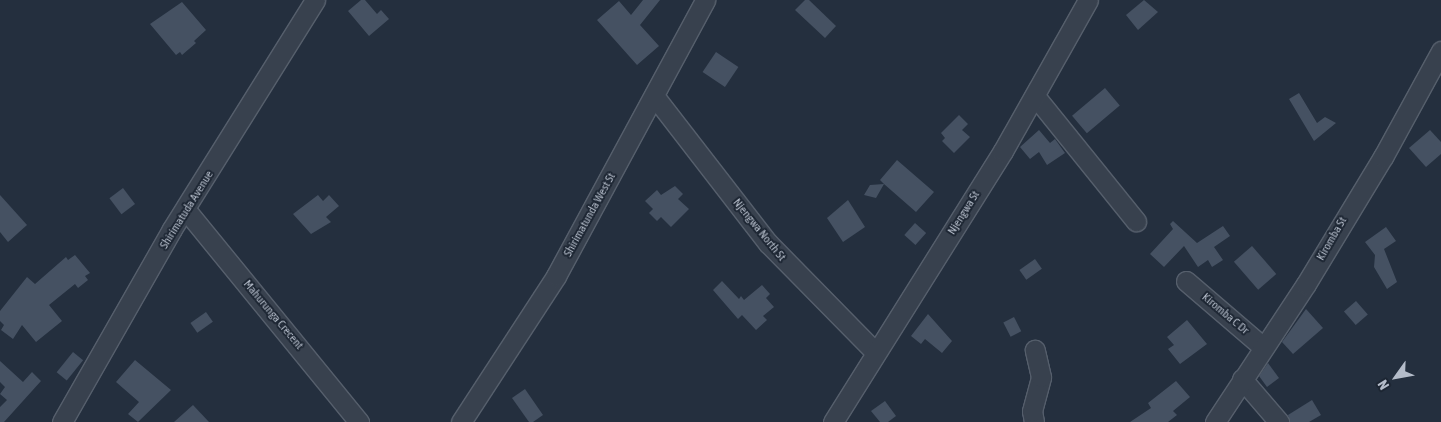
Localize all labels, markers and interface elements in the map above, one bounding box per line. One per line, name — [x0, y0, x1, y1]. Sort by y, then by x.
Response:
street label: Shirimatuda Avenue — [157, 168, 217, 252]
street label: Shirimatunda West St — [561, 171, 619, 259]
street label: Njengwa St — [945, 188, 983, 238]
street label: Njengwa North St — [729, 196, 789, 264]
street label: Kiromba St — [1314, 215, 1350, 263]
street label: Mahurunga Crecent — [240, 277, 306, 353]
street label: Kiromba C Dr — [1199, 290, 1251, 338]
north arrow — [1371, 352, 1421, 402]
text: N — [1374, 377, 1392, 393]

